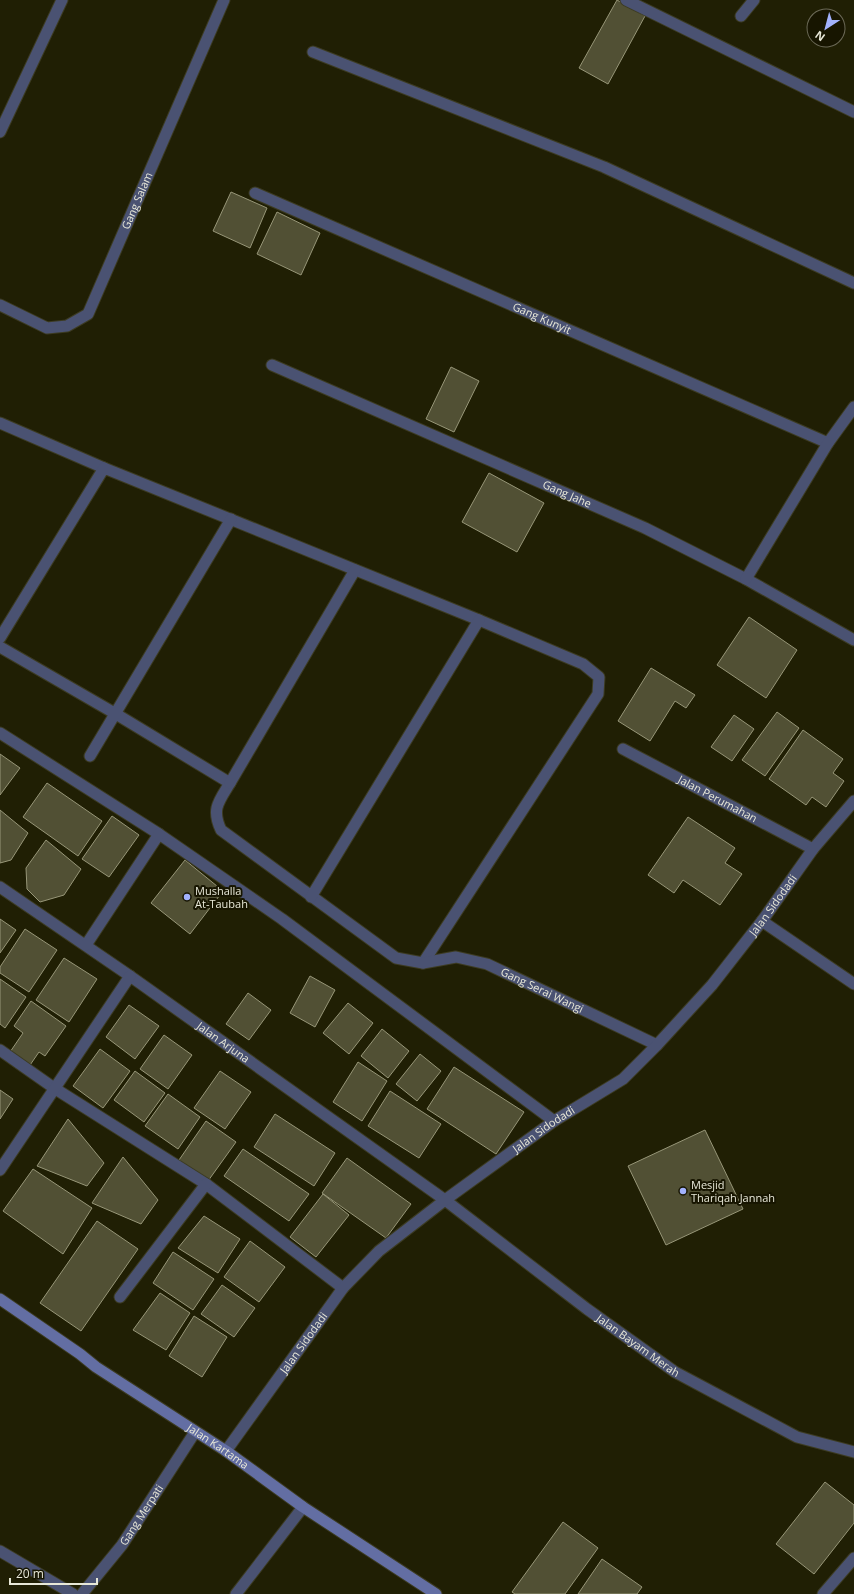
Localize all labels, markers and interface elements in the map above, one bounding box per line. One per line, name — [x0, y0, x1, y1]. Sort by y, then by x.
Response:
north arrow — [806, 8, 846, 48]
text: N — [812, 28, 828, 45]
street label: Gang Salam — [118, 170, 156, 232]
street label: Gang Kunyit — [511, 298, 574, 337]
street label: Gang Jahe — [541, 476, 594, 511]
street label: Jalan Perumahan — [675, 771, 760, 825]
street label: Jalan Sidodadi — [745, 871, 800, 939]
place label: Mushalla At-Taubah — [195, 883, 248, 911]
marker: Mushalla At-Taubah — [182, 892, 192, 902]
street label: Gang Serai Wangi — [499, 964, 586, 1016]
street label: Jalan Arjuna — [193, 1017, 253, 1066]
street label: Jalan Sidodadi — [509, 1102, 577, 1156]
place label: Mesjid Thariqah Jannah — [691, 1177, 775, 1205]
marker: Mesjid Thariqah Jannah — [678, 1186, 688, 1196]
street label: Jalan Sidodadi — [275, 1309, 330, 1377]
street label: Jalan Bayam Merah — [593, 1310, 682, 1380]
street label: Jalan Kartama — [183, 1419, 252, 1472]
street label: Gang Merpati — [116, 1481, 166, 1548]
scale bar — [10, 1560, 97, 1586]
text: 20 m — [16, 1565, 44, 1582]

